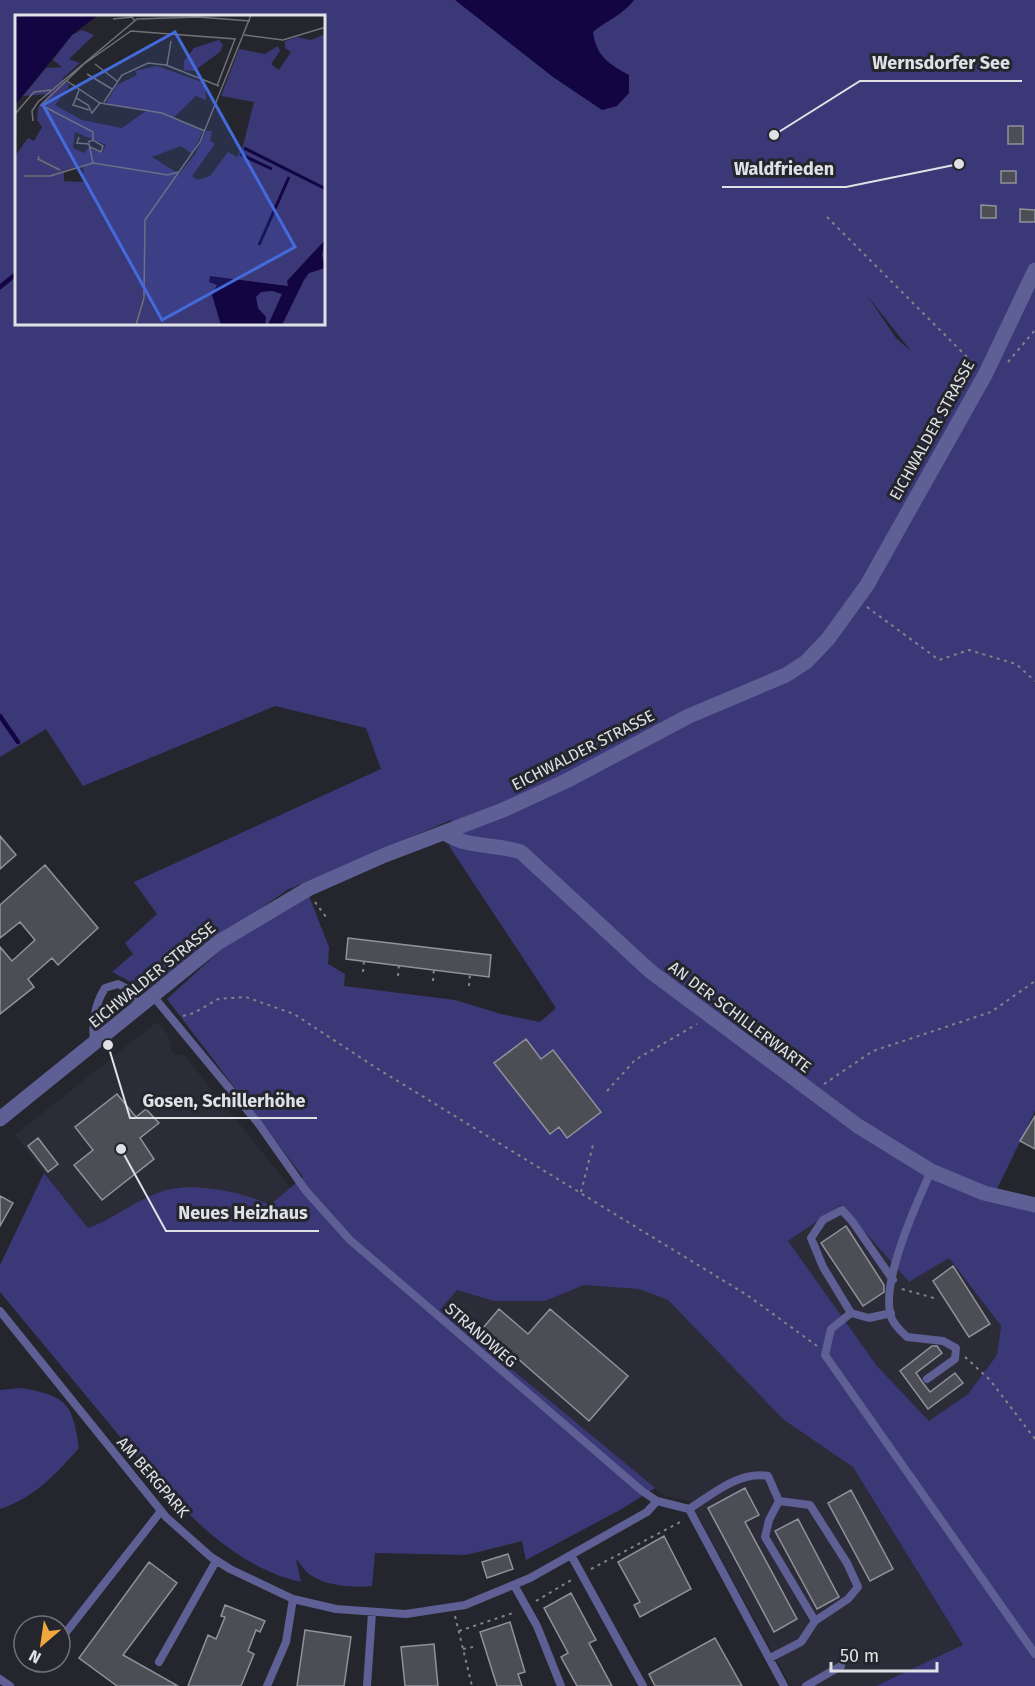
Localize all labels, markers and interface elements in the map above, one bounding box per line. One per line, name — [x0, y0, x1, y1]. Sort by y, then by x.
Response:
inset map — [15, 15, 326, 326]
callout: Wernsdorfer See — [860, 45, 1022, 81]
text: Wernsdorfer See — [872, 52, 1010, 74]
callout: Waldfrieden — [722, 151, 846, 187]
text: Waldfrieden — [734, 158, 834, 180]
street label: EICHWALDER STRASSE — [885, 356, 979, 504]
street label: EICHWALDER STRASSE — [508, 706, 658, 794]
street label: EICHWALDER STRASSE — [85, 918, 219, 1032]
street label: AN DER SCHILLERWARTE — [665, 957, 815, 1077]
callout: Gosen, Schillerhöhe — [130, 1082, 317, 1118]
text: Gosen, Schillerhöhe — [142, 1090, 306, 1112]
callout: Neues Heizhaus — [166, 1195, 319, 1231]
text: Neues Heizhaus — [178, 1202, 308, 1224]
street label: STRANDWEG — [441, 1299, 521, 1371]
street label: AM BERGPARK — [113, 1433, 193, 1522]
north arrow — [12, 1614, 72, 1674]
scale bar — [831, 1635, 938, 1673]
text: 50 m — [840, 1645, 879, 1667]
text: N — [26, 1646, 44, 1668]

